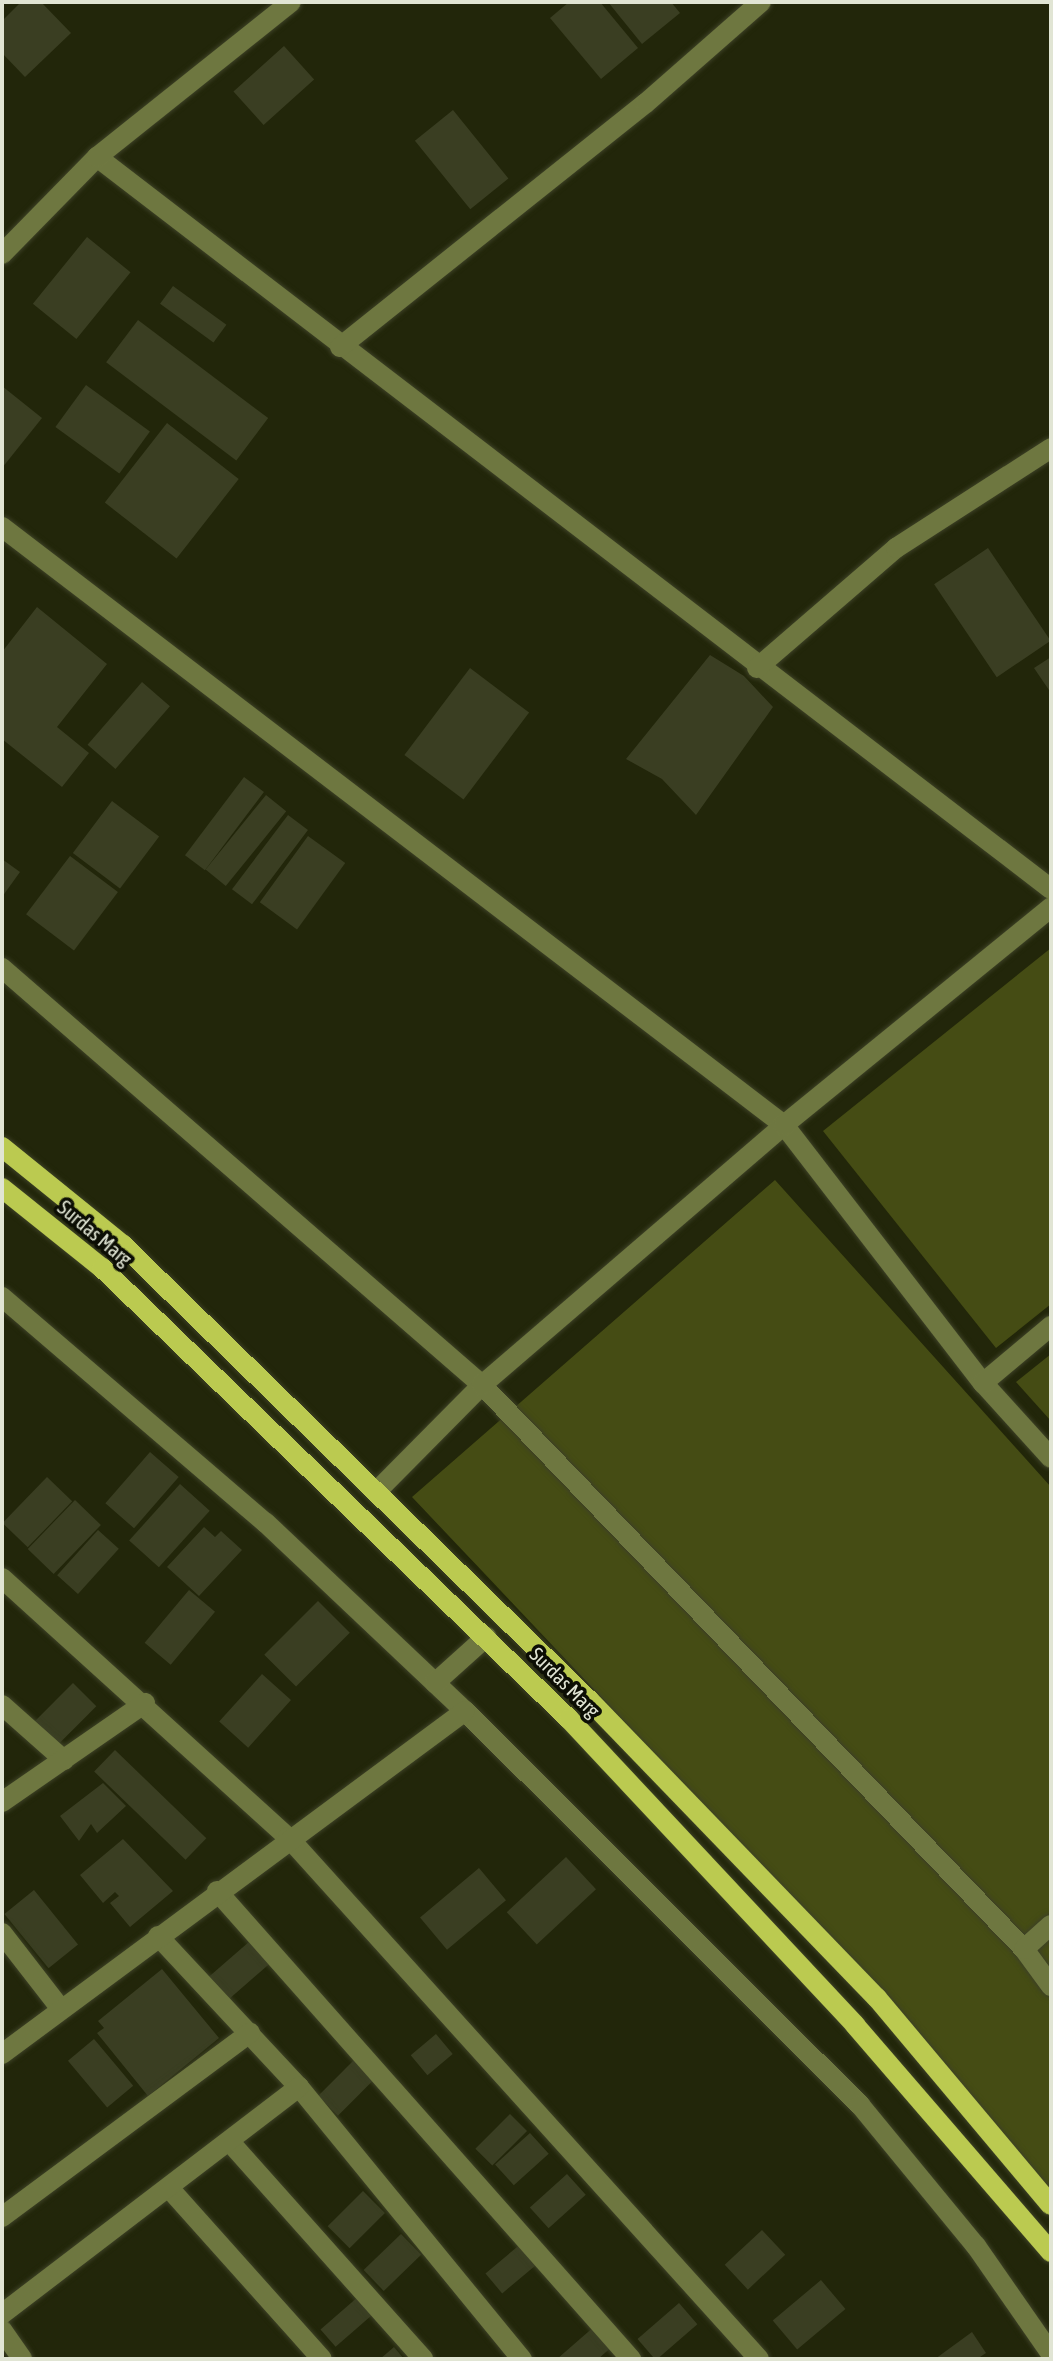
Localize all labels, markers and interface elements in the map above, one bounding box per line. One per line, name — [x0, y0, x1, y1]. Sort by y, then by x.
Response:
street label: Surdas Marg — [53, 1195, 137, 1271]
street label: Surdas Marg — [525, 1642, 605, 1722]

